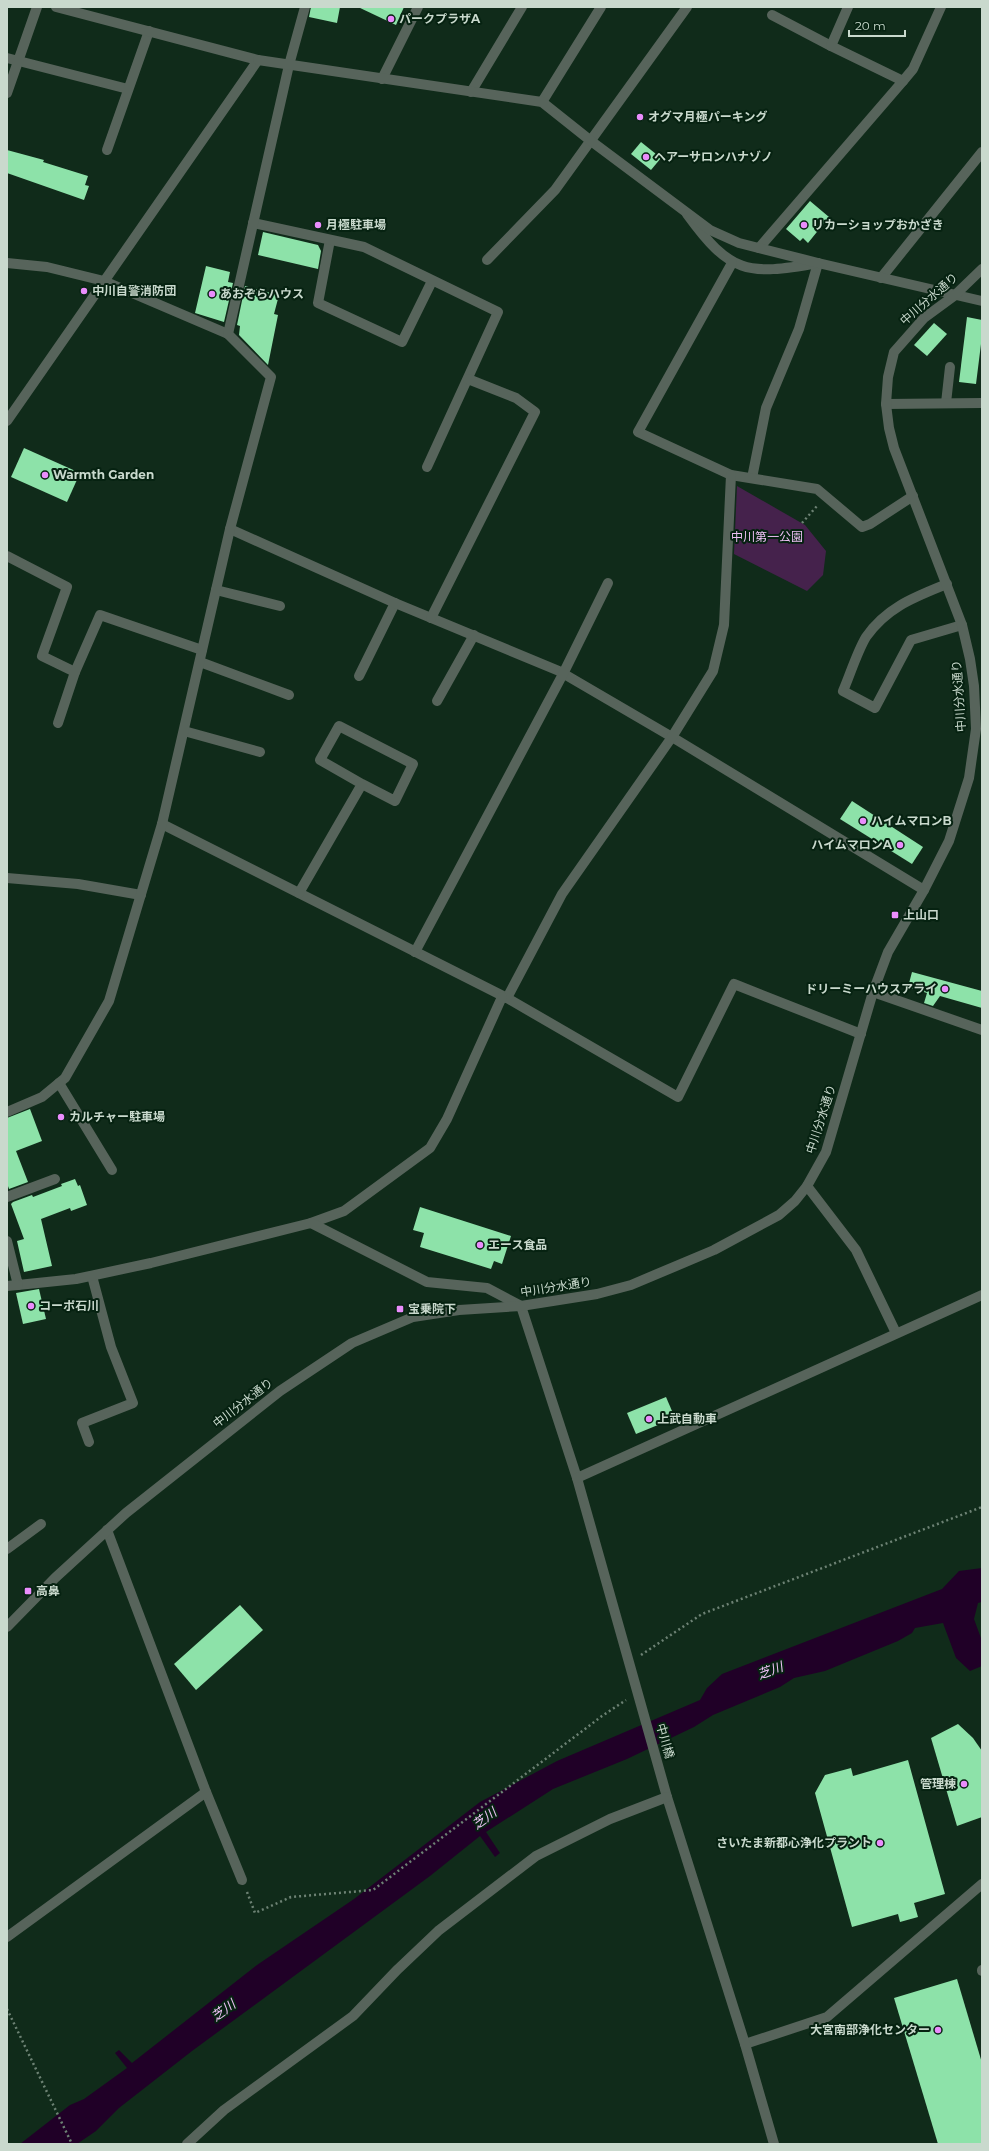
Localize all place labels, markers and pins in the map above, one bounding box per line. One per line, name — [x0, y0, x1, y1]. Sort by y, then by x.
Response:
place label: パークプラザA — [399, 11, 481, 26]
marker: パークプラザA — [386, 14, 396, 24]
place label: オグマ月極パーキング — [648, 109, 767, 124]
marker: オグマ月極パーキング — [635, 112, 645, 122]
place label: ヘアーサロンハナゾノ — [654, 149, 773, 164]
marker: ヘアーサロンハナゾノ — [641, 152, 651, 162]
place label: 月極駐車場 — [326, 217, 386, 232]
place label: リカーショップおかざき — [812, 217, 944, 232]
marker: 月極駐車場 — [313, 220, 323, 230]
marker: リカーショップおかざき — [799, 220, 809, 230]
place label: 中川自警消防団 — [92, 283, 176, 298]
marker: 中川自警消防団 — [79, 286, 89, 296]
place label: あおぞらハウス — [220, 286, 304, 301]
marker: あおぞらハウス — [207, 289, 217, 299]
place label: Warmth Garden — [53, 467, 154, 482]
marker: Warmth Garden — [40, 470, 50, 480]
place label: ハイムマロンB — [871, 813, 952, 828]
marker: ハイムマロンB — [858, 816, 868, 826]
place label: ハイムマロンA — [811, 837, 893, 852]
marker: ハイムマロンA — [895, 840, 905, 850]
place label: 上山口 — [903, 907, 939, 922]
marker: 上山口 — [890, 910, 900, 920]
place label: ドリーミーハウスアライ — [805, 981, 937, 996]
marker: ドリーミーハウスアライ — [940, 984, 950, 994]
place label: カルチャー駐車場 — [69, 1109, 165, 1124]
marker: カルチャー駐車場 — [56, 1112, 66, 1122]
place label: エース食品 — [488, 1237, 547, 1252]
marker: エース食品 — [475, 1240, 485, 1250]
place label: コーポ石川 — [39, 1298, 99, 1313]
marker: コーポ石川 — [26, 1301, 36, 1311]
place label: 宝乗院下 — [408, 1301, 456, 1316]
marker: 宝乗院下 — [395, 1304, 405, 1314]
place label: 上武自動車 — [657, 1411, 717, 1426]
marker: 上武自動車 — [644, 1414, 654, 1424]
place label: 高鼻 — [36, 1583, 60, 1598]
marker: 高鼻 — [23, 1586, 33, 1596]
place label: 管理棟 — [920, 1776, 956, 1791]
marker: 管理棟 — [959, 1779, 969, 1789]
place label: さいたま新都心浄化プラント — [716, 1835, 872, 1850]
marker: さいたま新都心浄化プラント — [875, 1838, 885, 1848]
place label: 大宮南部浄化センター — [810, 2022, 930, 2037]
marker: 大宮南部浄化センター — [933, 2025, 943, 2035]

